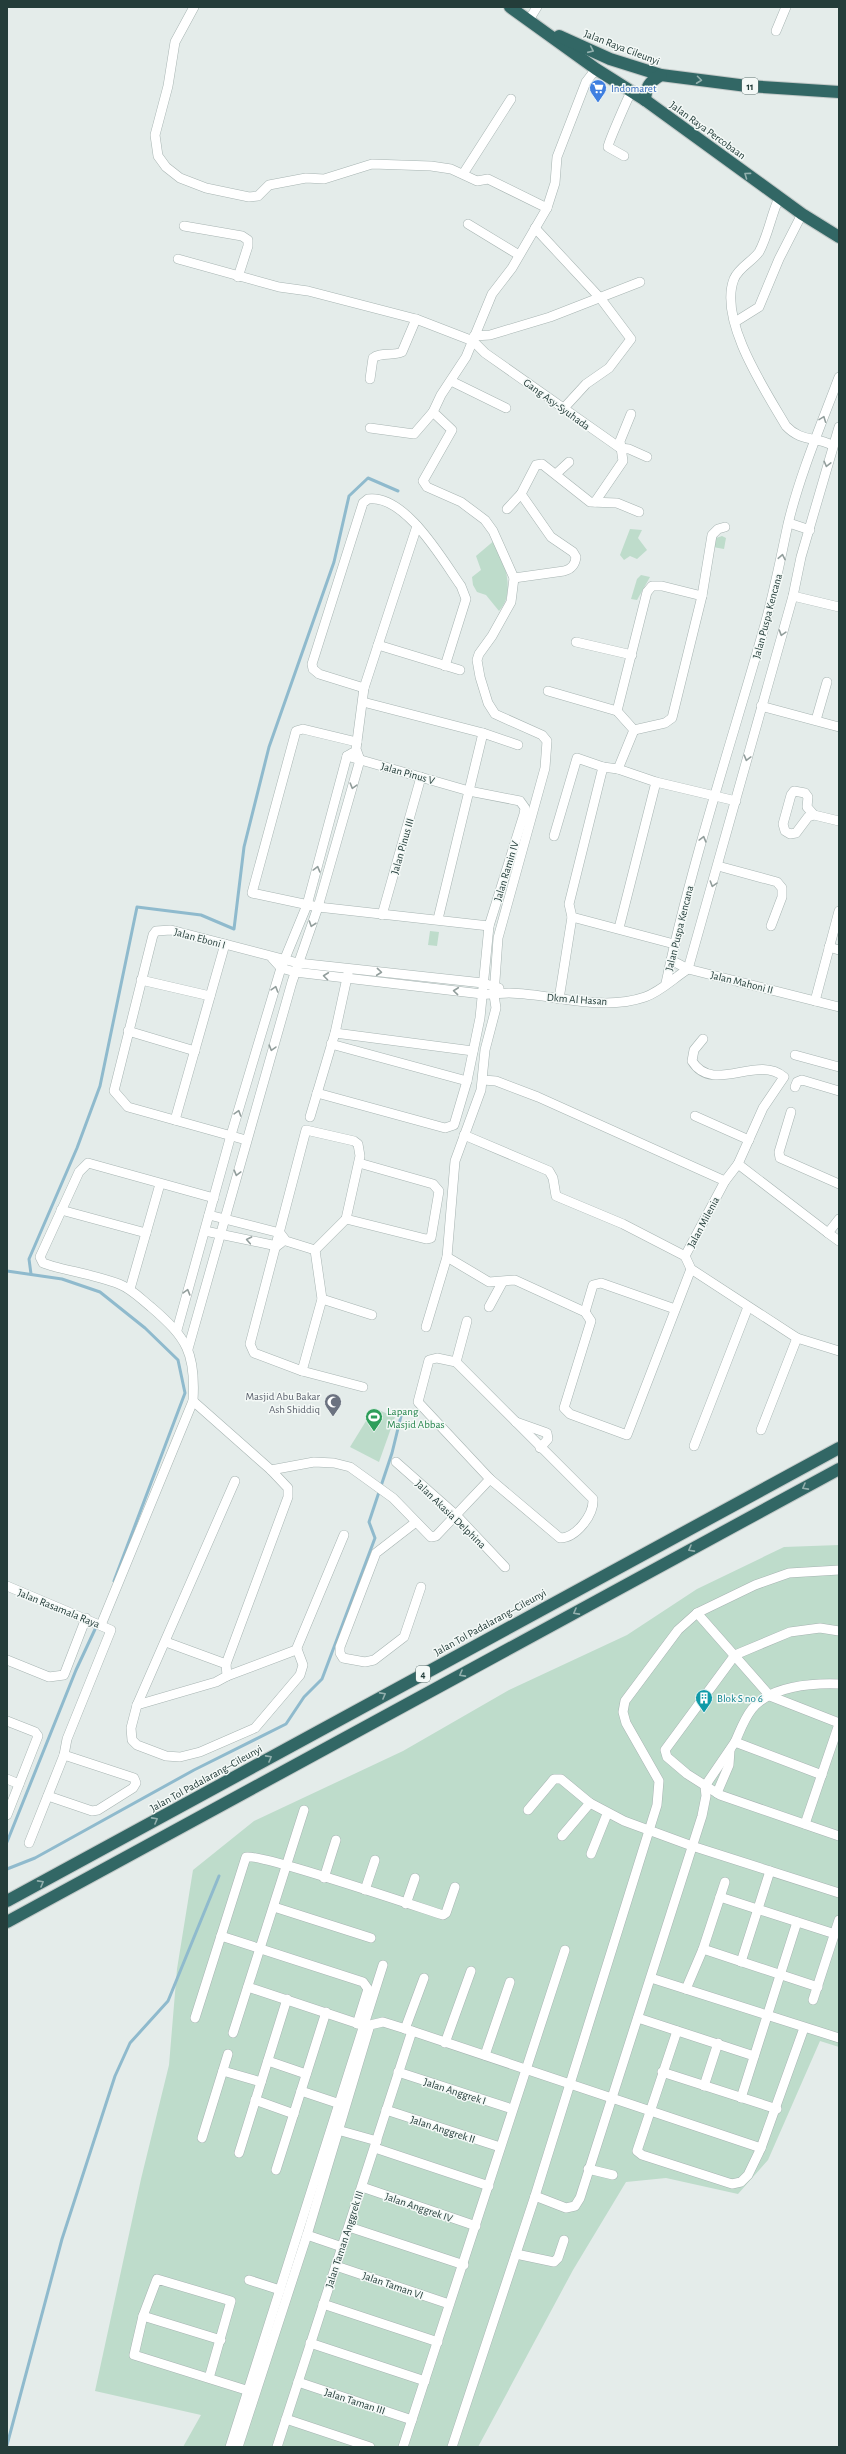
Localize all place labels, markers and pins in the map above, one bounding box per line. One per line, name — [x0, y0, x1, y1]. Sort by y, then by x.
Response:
supermarket icon: Indomaret — [588, 78, 608, 103]
place label: Indomaret — [611, 83, 657, 94]
place label: Masjid Abu Bakar Ash Shiddiq — [245, 1391, 320, 1415]
mosque icon: Masjid Abu Bakar Ash Shiddiq — [323, 1392, 343, 1417]
place label: Lapang Masjid Abbas — [387, 1406, 445, 1430]
sports icon: Lapang Masjid Abbas — [364, 1407, 384, 1432]
building icon: Blok S no 6 — [694, 1688, 714, 1713]
place label: Blok S no 6 — [717, 1693, 763, 1704]

